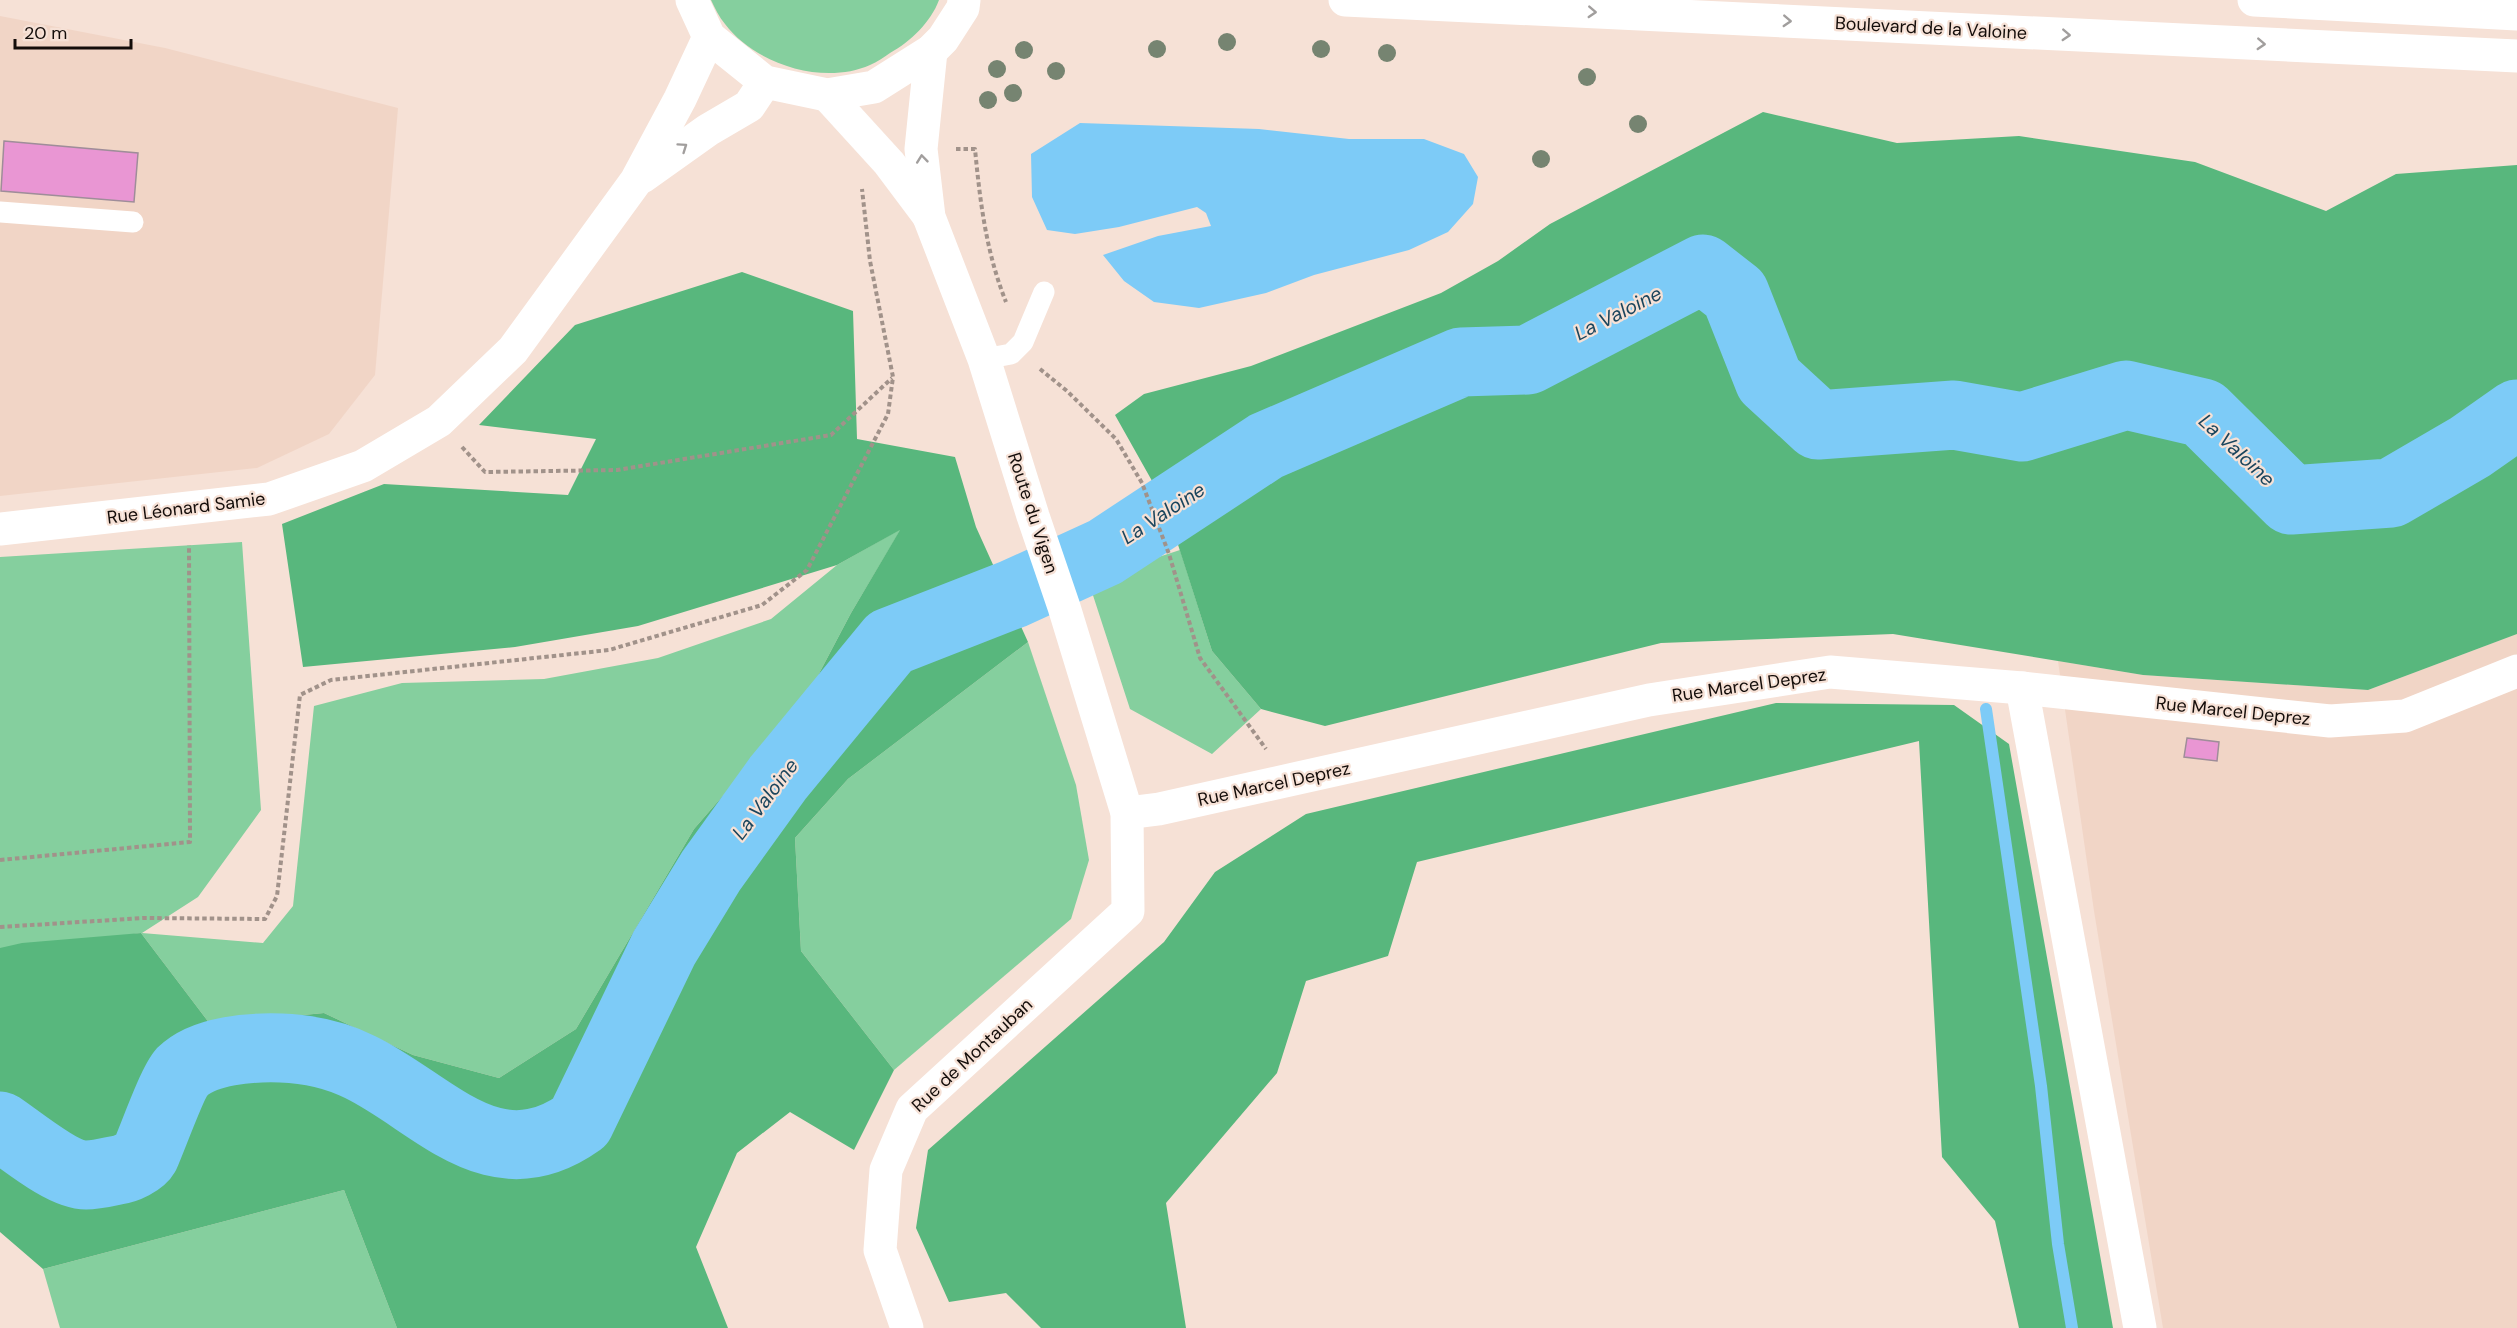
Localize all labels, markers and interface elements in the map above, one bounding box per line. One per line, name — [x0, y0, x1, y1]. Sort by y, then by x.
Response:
one-way arrow — [1588, 5, 1597, 18]
street label: Boulevard de la Valoine — [1834, 11, 2028, 45]
scale bar — [15, 12, 130, 50]
one-way arrow — [1783, 15, 1792, 28]
text: 20 m — [24, 21, 67, 45]
one-way arrow — [2061, 28, 2070, 41]
one-way arrow — [2256, 37, 2265, 50]
one-way arrow — [677, 143, 688, 154]
one-way arrow — [916, 154, 929, 163]
water label: La Valoine — [1570, 280, 1666, 346]
water label: La Valoine — [2193, 408, 2281, 492]
street label: Route du Vigen — [1002, 449, 1064, 577]
water label: La Valoine — [1116, 476, 1210, 550]
street label: Rue Léonard Samie — [105, 486, 267, 530]
street label: Rue Marcel Deprez — [1670, 662, 1828, 708]
street label: Rue Marcel Deprez — [2155, 691, 2311, 731]
water label: La Valoine — [726, 753, 804, 845]
street label: Rue Marcel Deprez — [1196, 756, 1352, 812]
street label: Rue de Montauban — [906, 993, 1038, 1117]

